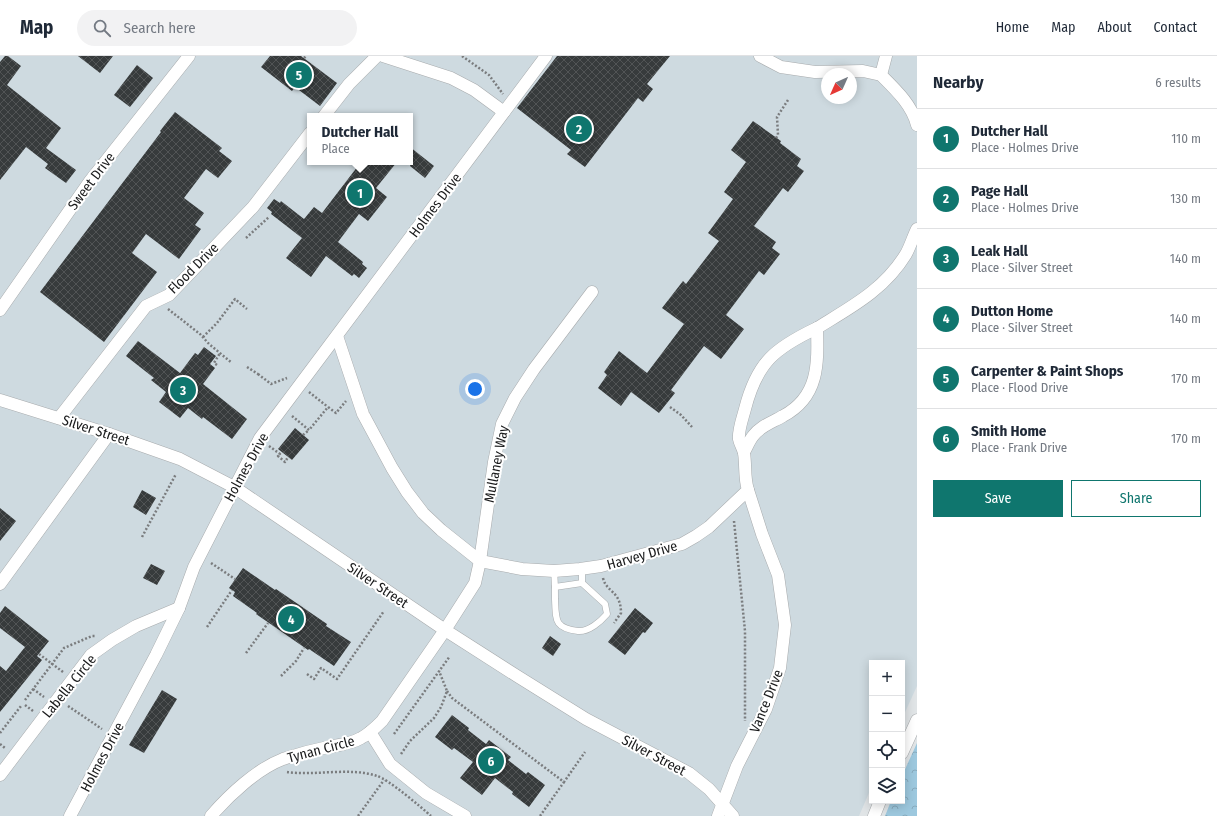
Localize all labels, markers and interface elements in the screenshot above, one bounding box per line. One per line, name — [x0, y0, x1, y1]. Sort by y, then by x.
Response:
search box — [77, 10, 357, 46]
text: Map — [20, 16, 53, 39]
icon: search — [91, 17, 113, 39]
text: Search here — [123, 19, 196, 37]
text: Home — [996, 19, 1029, 36]
text: Map — [1051, 19, 1075, 36]
text: About — [1097, 19, 1132, 36]
text: Contact — [1154, 19, 1197, 36]
pin: 5 — [286, 60, 312, 90]
north arrow — [821, 68, 857, 104]
text: Nearby — [933, 72, 984, 93]
text: 6 results — [1155, 75, 1201, 90]
popup — [307, 113, 413, 165]
pin: 2 — [566, 114, 592, 144]
text: Dutcher Hall — [971, 122, 1048, 140]
text: Dutcher Hall — [322, 123, 398, 141]
text: 1 — [943, 131, 949, 146]
text: 110 m — [1171, 131, 1201, 146]
text: Place · Holmes Drive — [971, 140, 1079, 155]
text: Place — [322, 141, 350, 156]
street label: Sweet Drive — [64, 149, 119, 213]
street label: Holmes Drive — [406, 170, 465, 241]
pin: 1 — [347, 178, 373, 208]
text: Page Hall — [971, 182, 1028, 200]
text: 2 — [943, 191, 949, 206]
text: 130 m — [1170, 191, 1201, 206]
text: Place · Holmes Drive — [971, 200, 1079, 215]
street label: Flood Drive — [164, 239, 222, 297]
text: Leak Hall — [971, 242, 1028, 260]
text: 3 — [943, 251, 949, 266]
text: 140 m — [1170, 251, 1201, 266]
text: Place · Silver Street — [971, 260, 1073, 275]
text: Dutton Home — [971, 302, 1053, 320]
text: 4 — [943, 311, 949, 326]
text: 140 m — [1170, 311, 1201, 326]
text: Place · Silver Street — [971, 320, 1073, 335]
text: Carpenter & Paint Shops — [971, 362, 1123, 380]
text: 5 — [943, 371, 949, 386]
text: 170 m — [1171, 371, 1201, 386]
pin: 3 — [170, 375, 196, 405]
your location — [465, 379, 485, 399]
text: Place · Flood Drive — [971, 380, 1068, 395]
street label: Silver Street — [60, 412, 132, 449]
text: Smith Home — [971, 422, 1046, 440]
street label: Mullaney Way — [481, 423, 512, 504]
street label: Holmes Drive — [221, 430, 272, 505]
text: 6 — [943, 431, 949, 446]
text: 170 m — [1171, 431, 1201, 446]
text: Place · Frank Drive — [971, 440, 1067, 455]
button: Save — [933, 480, 1063, 517]
button: Share — [1071, 480, 1201, 517]
street label: Harvey Drive — [605, 537, 679, 574]
street label: Silver Street — [344, 559, 412, 612]
pin: 4 — [278, 604, 304, 634]
street label: Labella Circle — [39, 651, 100, 721]
map controls — [869, 660, 905, 804]
button: + — [869, 660, 905, 696]
street label: Vance Drive — [746, 667, 787, 735]
button: − — [869, 696, 905, 732]
street label: Holmes Drive — [77, 720, 128, 795]
street label: Tynan Circle — [286, 732, 357, 767]
street label: Silver Street — [619, 732, 689, 780]
button: locate — [869, 732, 905, 768]
pin: 6 — [478, 746, 504, 776]
button: layers — [869, 768, 905, 804]

